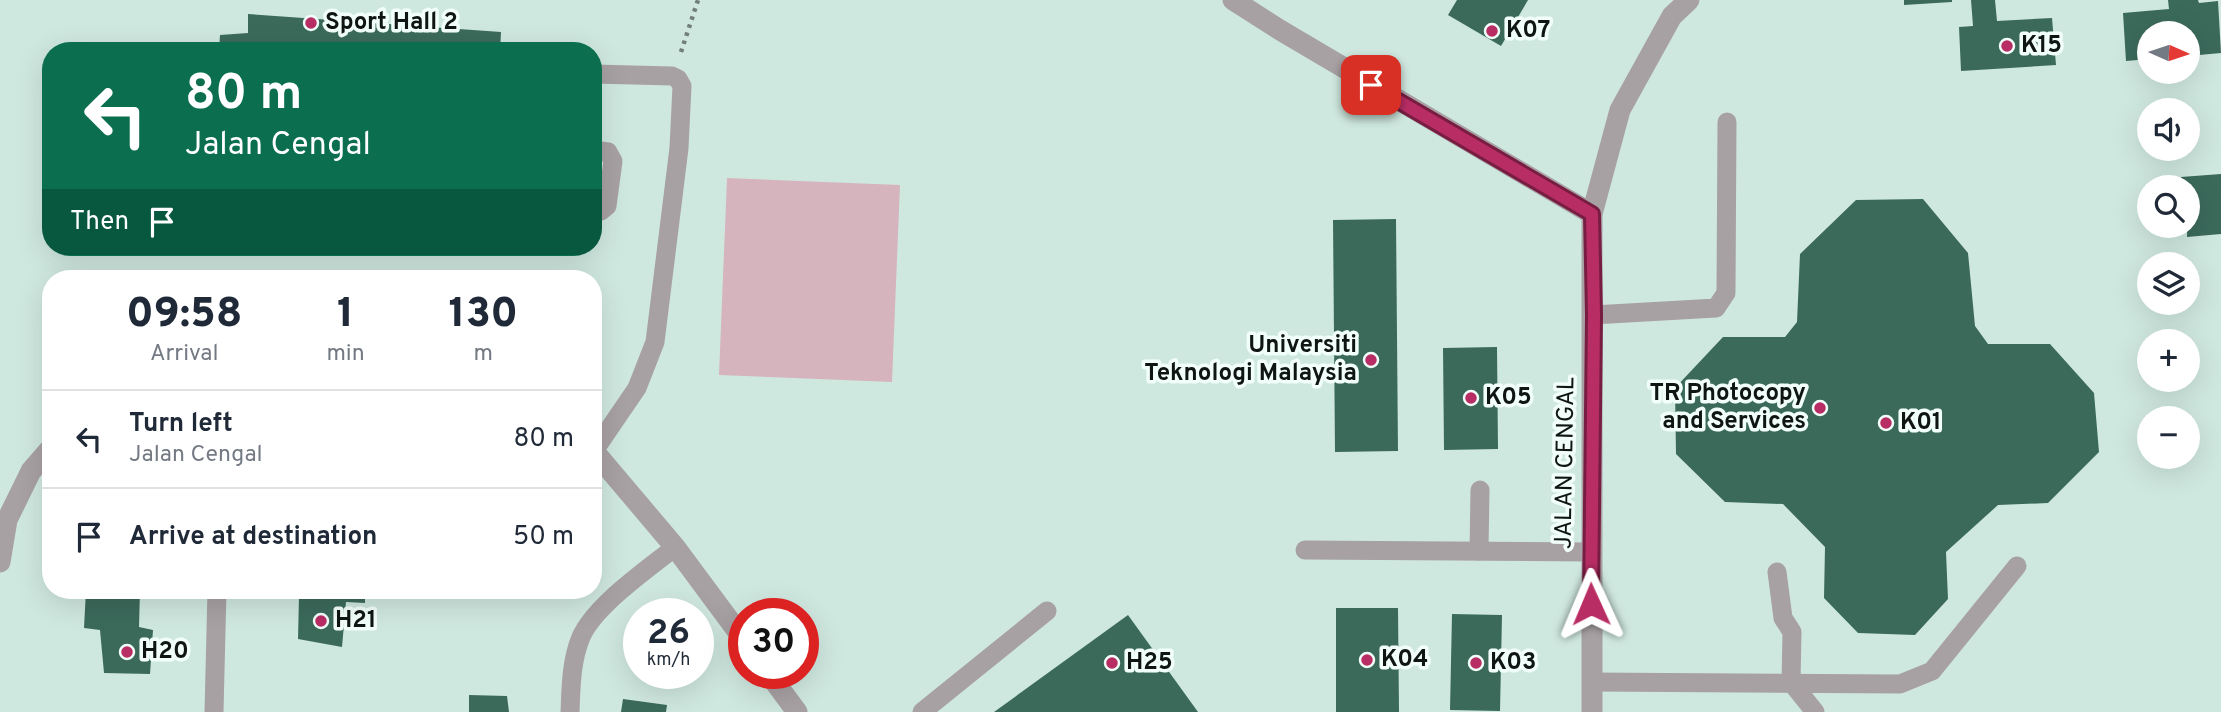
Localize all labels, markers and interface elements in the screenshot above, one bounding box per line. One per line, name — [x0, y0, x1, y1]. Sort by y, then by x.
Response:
place label: Sport Hall 2 — [325, 8, 458, 38]
marker: Sport Hall 2 — [303, 15, 319, 31]
place label: K07 — [1506, 16, 1550, 46]
north arrow — [2137, 21, 2200, 84]
map controls — [2137, 21, 2200, 469]
marker: K07 — [1484, 23, 1500, 39]
place label: K15 — [2021, 31, 2062, 61]
marker: K15 — [1999, 38, 2015, 54]
pin — [1341, 55, 1401, 115]
text: 80 m — [185, 65, 302, 127]
icon: arrive — [1352, 66, 1390, 104]
icon: left — [70, 70, 161, 161]
button: sound — [2137, 98, 2200, 161]
text: Jalan Cengal — [185, 126, 371, 166]
button: search — [2137, 175, 2200, 238]
icon: arrive — [143, 203, 181, 241]
text: Then — [70, 206, 129, 239]
button: layers — [2137, 252, 2200, 315]
text: 09:58 — [126, 289, 242, 342]
text: 1 — [337, 289, 354, 342]
text: 130 — [449, 289, 518, 342]
button: + — [2137, 329, 2200, 392]
place label: Universiti Teknologi Malaysia — [1144, 331, 1357, 389]
text: Arrival — [150, 340, 218, 369]
text: min — [326, 340, 365, 369]
text: m — [474, 340, 493, 369]
marker: Universiti Teknologi Malaysia — [1363, 352, 1379, 368]
street label: JALAN CENGAL — [1550, 377, 1582, 549]
place label: TR Photocopy and Services — [1649, 379, 1806, 437]
place label: K05 — [1485, 383, 1532, 413]
marker: K05 — [1463, 390, 1479, 406]
marker: TR Photocopy and Services — [1812, 400, 1828, 416]
button: − — [2137, 406, 2200, 469]
text: Turn left — [129, 408, 233, 441]
place label: K01 — [1900, 408, 1942, 438]
marker: K01 — [1878, 415, 1894, 431]
icon: left — [70, 420, 108, 458]
text: 80 m — [514, 423, 574, 456]
text: Jalan Cengal — [129, 441, 263, 470]
icon: arrive — [70, 518, 108, 556]
text: Arrive at destination — [129, 521, 377, 554]
text: 50 m — [513, 521, 574, 554]
position arrow — [1554, 567, 1628, 641]
speed limit sign: 30 — [728, 598, 819, 689]
place label: H21 — [335, 606, 377, 636]
text: 26 — [647, 612, 690, 656]
marker: H21 — [313, 613, 329, 629]
place label: H20 — [141, 637, 189, 667]
marker: H20 — [119, 644, 135, 660]
place label: K04 — [1381, 645, 1428, 675]
place label: H25 — [1126, 648, 1173, 678]
place label: K03 — [1490, 648, 1536, 678]
text: km/h — [647, 649, 690, 672]
marker: K04 — [1359, 652, 1375, 668]
marker: H25 — [1104, 655, 1120, 671]
marker: K03 — [1468, 655, 1484, 671]

